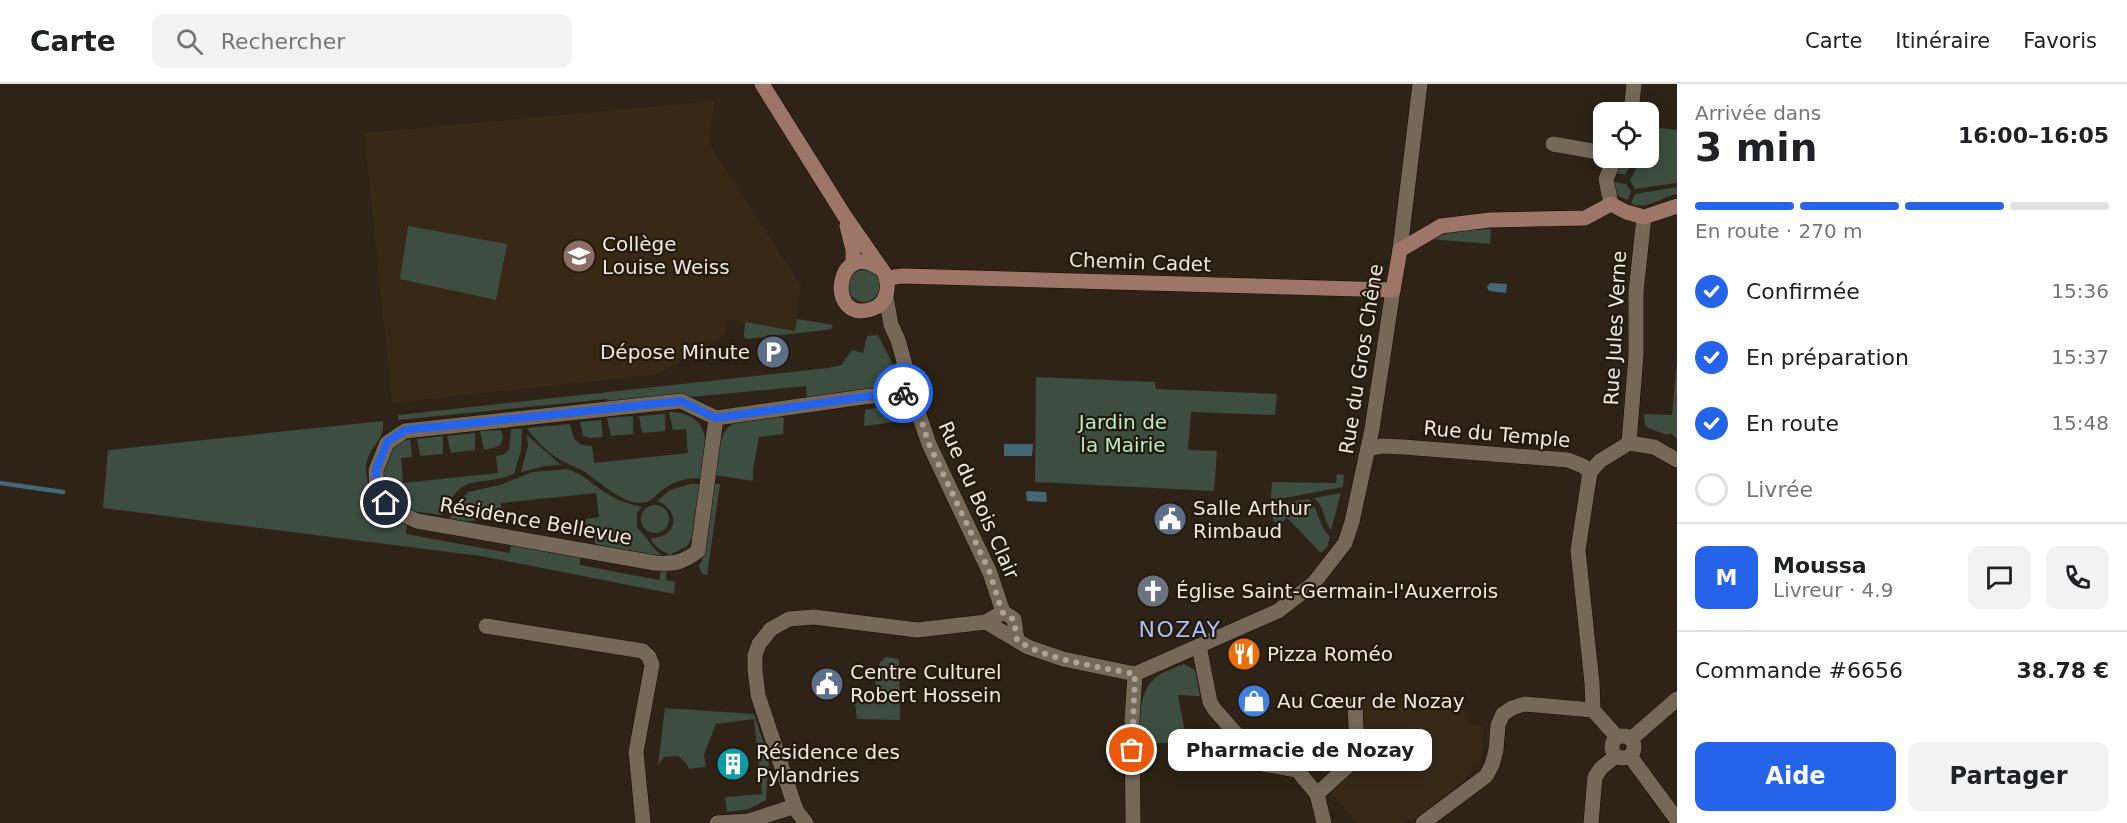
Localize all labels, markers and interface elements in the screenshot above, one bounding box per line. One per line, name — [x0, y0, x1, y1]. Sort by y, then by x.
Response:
search box — [152, 14, 572, 68]
text: Carte — [30, 25, 116, 58]
icon: search — [173, 25, 206, 58]
text: Rechercher — [221, 29, 345, 54]
text: Carte — [1805, 29, 1862, 53]
text: Itinéraire — [1895, 29, 1990, 53]
text: Favoris — [2023, 29, 2097, 53]
text: Arrivée dans — [1695, 101, 1821, 125]
map controls — [1593, 102, 1659, 168]
button: locate — [1593, 102, 1659, 168]
text: 16:00–16:05 — [1958, 123, 2109, 148]
text: 3 min — [1695, 125, 1817, 170]
text: En route · 270 m — [1695, 219, 1863, 243]
place label: Collège Louise Weiss — [602, 232, 730, 279]
school or university icon: Collège Louise Weiss — [561, 238, 597, 274]
street label: Chemin Cadet — [1069, 248, 1212, 276]
street label: Rue Jules Verne — [1599, 250, 1631, 406]
street label: Rue du Gros Chêne — [1334, 262, 1388, 456]
icon: check — [1695, 275, 1728, 308]
text: Confirmée — [1746, 279, 1860, 304]
text: 15:36 — [2051, 279, 2109, 303]
parking icon: Dépose Minute — [755, 334, 791, 370]
place label: Dépose Minute — [600, 340, 750, 364]
icon: check — [1695, 341, 1728, 374]
text: En préparation — [1746, 345, 1909, 370]
text: 15:37 — [2051, 345, 2109, 369]
courier — [873, 363, 933, 423]
icon: bike — [887, 377, 920, 410]
icon: check — [1695, 407, 1728, 440]
park label: Jardin de la Mairie — [1077, 410, 1167, 457]
text: En route — [1746, 411, 1839, 436]
text: 15:48 — [2051, 411, 2109, 435]
street label: Rue du Temple — [1423, 416, 1571, 452]
street label: Rue du Bois Clair — [933, 418, 1025, 583]
pin — [360, 477, 411, 528]
text: Livrée — [1746, 477, 1813, 502]
icon: home — [369, 486, 402, 519]
street label: Résidence Bellevue — [438, 492, 634, 550]
place label: Salle Arthur Rimbaud — [1193, 496, 1312, 543]
public building icon: Salle Arthur Rimbaud — [1152, 501, 1188, 537]
button: chat — [1968, 546, 2031, 609]
button: phone — [2046, 546, 2109, 609]
text: Moussa — [1773, 553, 1867, 578]
text: M — [1716, 565, 1737, 590]
church icon: Église Saint-Germain-l'Auxerrois — [1135, 573, 1171, 609]
text: Livreur · 4.9 — [1773, 578, 1893, 602]
place label: Église Saint-Germain-l'Auxerrois — [1176, 579, 1498, 603]
district label: NOZAY — [1138, 617, 1222, 642]
restaurant icon: Pizza Roméo — [1226, 636, 1262, 672]
place label: Pizza Roméo — [1267, 642, 1393, 666]
text: Commande #6656 — [1695, 658, 1903, 683]
text: 38.78 € — [2016, 658, 2109, 683]
place label: Centre Culturel Robert Hossein — [850, 660, 1002, 707]
public building icon: Centre Culturel Robert Hossein — [809, 666, 845, 702]
shop icon: Au Cœur de Nozay — [1236, 683, 1272, 719]
place label: Au Cœur de Nozay — [1277, 689, 1465, 713]
pin — [1106, 724, 1157, 775]
callout: Pharmacie de Nozay — [1168, 729, 1432, 771]
icon: bag — [1115, 733, 1148, 766]
text: Pharmacie de Nozay — [1186, 738, 1414, 762]
place label: Résidence des Pylandries — [756, 740, 900, 787]
button: Aide — [1695, 742, 1896, 811]
button: Partager — [1908, 742, 2109, 811]
building icon: Résidence des Pylandries — [715, 746, 751, 782]

